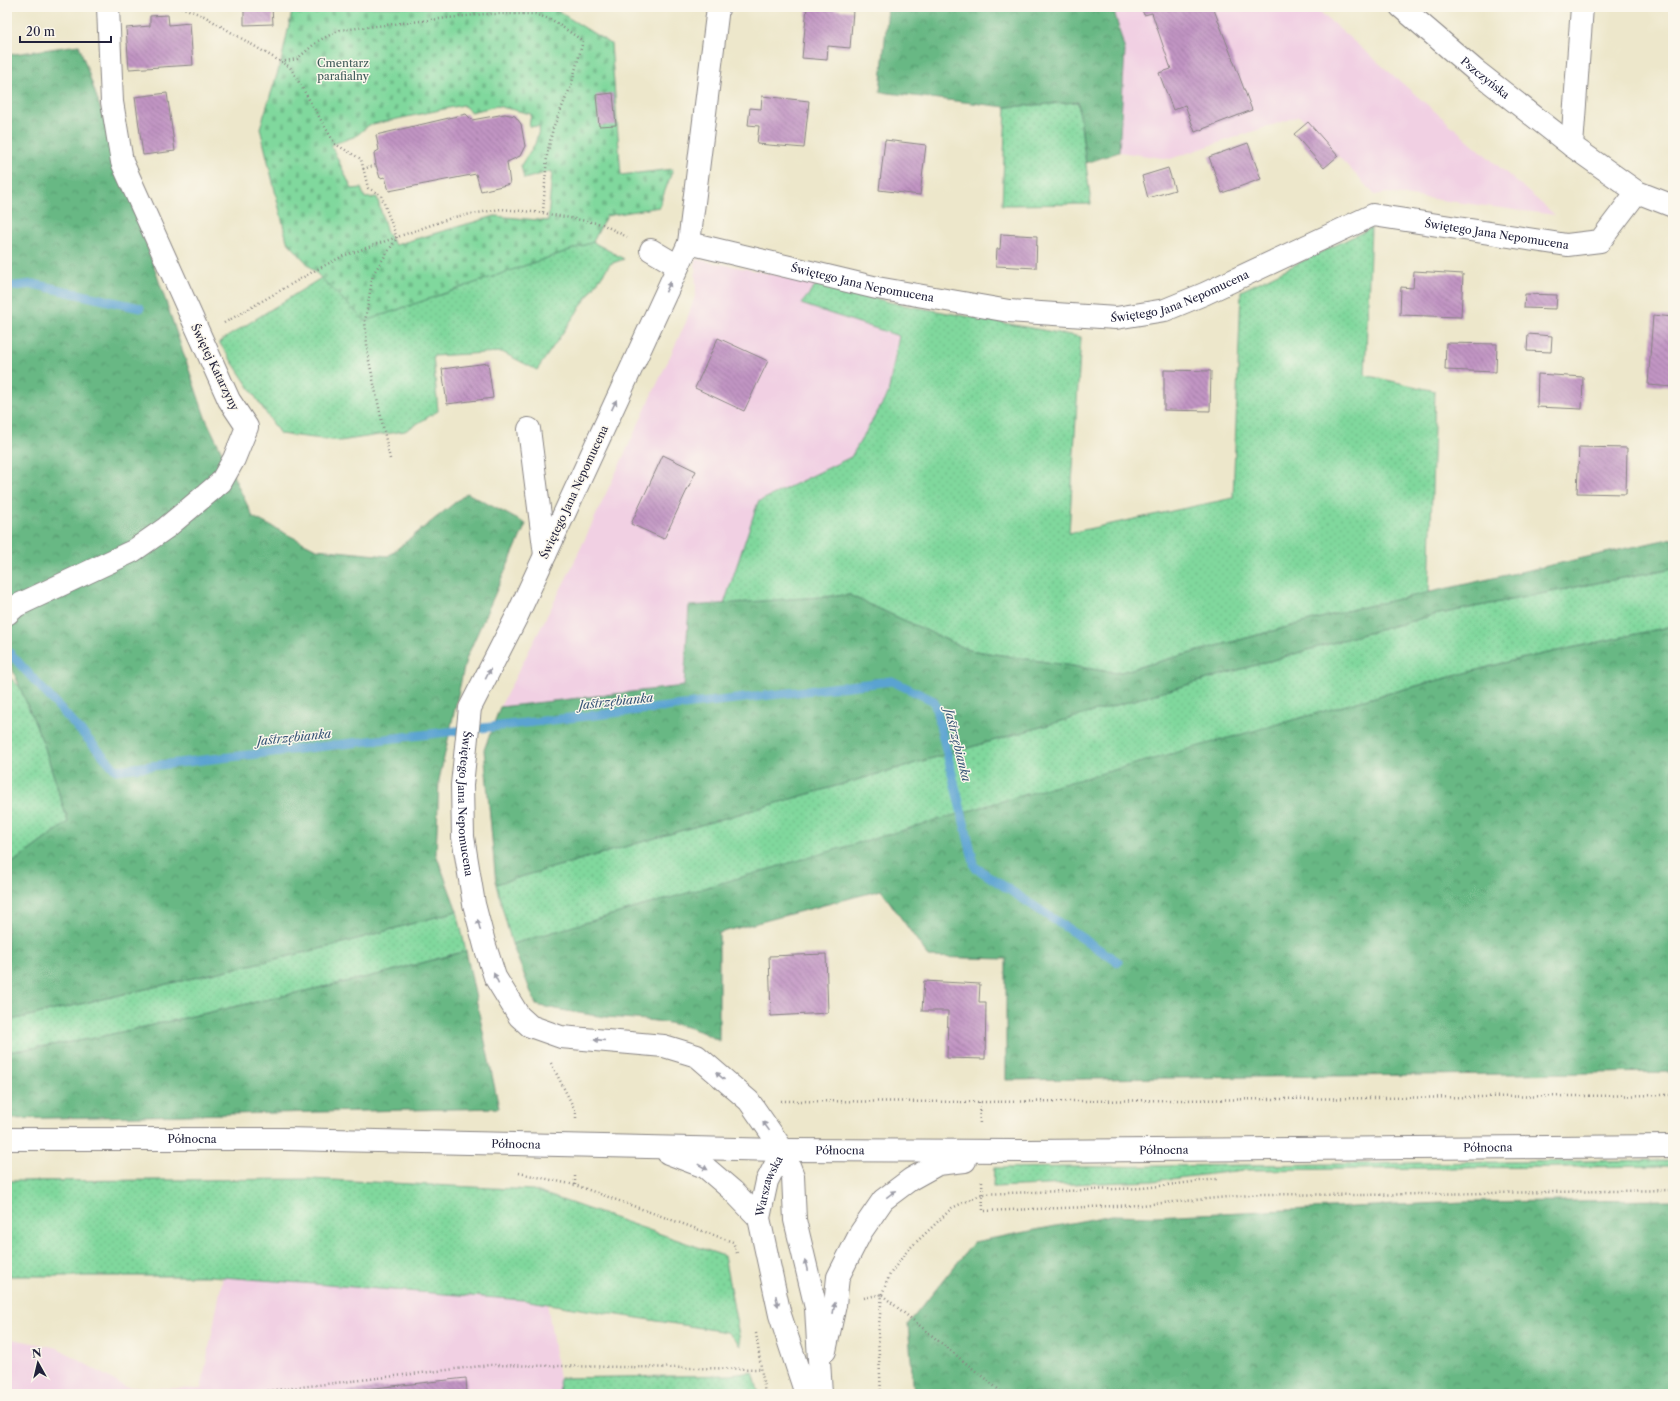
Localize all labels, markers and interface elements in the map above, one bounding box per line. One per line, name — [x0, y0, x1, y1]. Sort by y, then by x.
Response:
scale bar — [20, 18, 111, 44]
text: 20 m — [26, 24, 55, 39]
street label: Pszczyńska — [1458, 54, 1513, 102]
park label: Cmentarz parafialny — [317, 56, 370, 83]
street label: Świętego Jana Nepomucena — [1423, 216, 1570, 252]
street label: Świętego Jana Nepomucena — [790, 261, 935, 305]
street label: Świętego Jana Nepomucena — [1110, 267, 1251, 325]
one-way arrow — [665, 282, 671, 293]
street label: Świętej Katarzyny — [188, 321, 242, 413]
one-way arrow — [611, 400, 617, 411]
street label: Świętego Jana Nepomucena — [537, 423, 611, 561]
one-way arrow — [485, 668, 491, 679]
water label: Jastrzębianka — [574, 690, 654, 713]
water label: Jastrzębianka — [941, 703, 974, 783]
water label: Jastrzębianka — [252, 726, 332, 749]
street label: Świętego Jana Nepomucena — [455, 730, 476, 878]
one-way arrow — [476, 919, 482, 931]
one-way arrow — [493, 972, 499, 984]
one-way arrow — [593, 1037, 605, 1044]
one-way arrow — [714, 1071, 725, 1080]
one-way arrow — [762, 1121, 770, 1131]
street label: Północna — [167, 1132, 217, 1146]
street label: Północna — [491, 1137, 541, 1152]
street label: Północna — [1463, 1140, 1513, 1155]
street label: Północna — [815, 1143, 865, 1157]
street label: Północna — [1139, 1143, 1189, 1157]
street label: Warszawska — [752, 1153, 786, 1219]
one-way arrow — [697, 1164, 708, 1171]
one-way arrow — [885, 1190, 896, 1198]
one-way arrow — [802, 1259, 808, 1272]
one-way arrow — [775, 1295, 781, 1307]
one-way arrow — [832, 1302, 838, 1314]
north arrow — [18, 1343, 58, 1383]
text: N — [31, 1345, 43, 1361]

